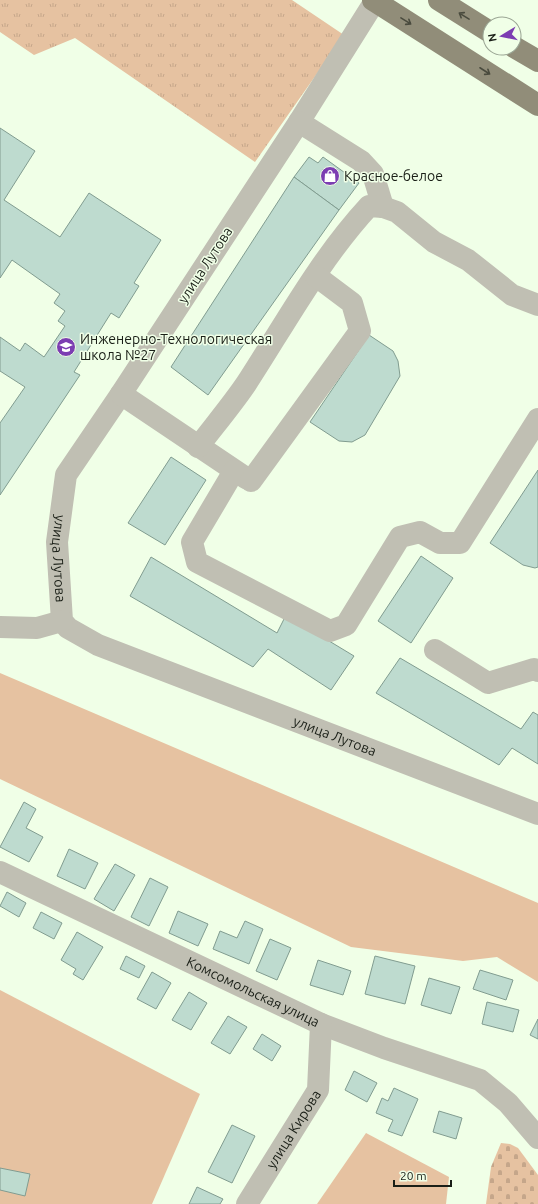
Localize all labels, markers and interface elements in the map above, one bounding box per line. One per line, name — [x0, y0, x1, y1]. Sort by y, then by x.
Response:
one-way arrow — [459, 12, 470, 20]
north arrow — [482, 16, 522, 56]
one-way arrow — [400, 17, 412, 25]
text: N — [486, 33, 499, 43]
one-way arrow — [479, 67, 490, 75]
shop icon: Красное-белое — [319, 165, 341, 187]
place label: Красное-белое — [344, 168, 443, 184]
street label: улица Лутова — [174, 224, 236, 306]
place label: Инженерно-Технологическая школа №27 — [80, 331, 272, 363]
school or university icon: Инженерно-Технологическая школа №27 — [55, 336, 77, 358]
street label: улица Лутова — [49, 514, 69, 603]
street label: улица Лутова — [291, 713, 379, 759]
street label: Комсомольская улица — [184, 954, 322, 1030]
street label: улица Кирова — [263, 1087, 324, 1172]
scale bar — [394, 1162, 451, 1188]
text: 20 m — [400, 1169, 427, 1182]

